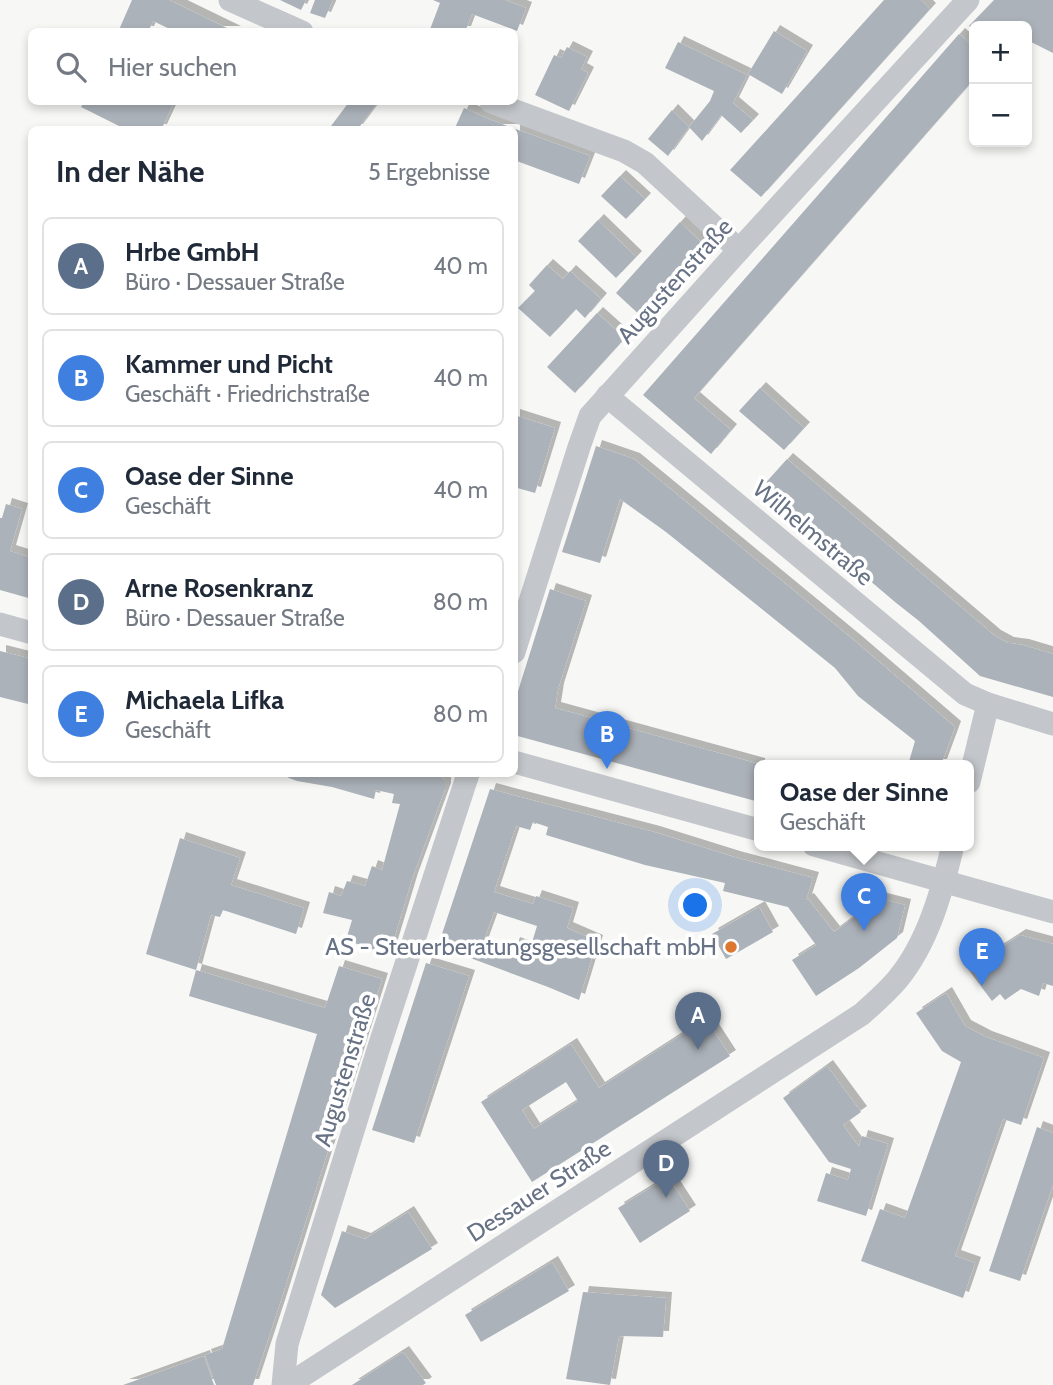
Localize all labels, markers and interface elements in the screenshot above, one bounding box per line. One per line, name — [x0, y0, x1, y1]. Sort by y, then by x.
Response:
map controls — [969, 21, 1032, 147]
button: + — [969, 21, 1032, 84]
search box — [28, 28, 518, 105]
icon: search — [52, 48, 90, 86]
text: Hier suchen — [108, 51, 237, 83]
button: − — [969, 84, 1032, 147]
text: In der Nähe — [56, 153, 205, 190]
text: 5 Ergebnisse — [368, 158, 490, 186]
street label: Augustenstraße — [611, 212, 738, 349]
text: Hrbe GmbH — [125, 236, 259, 268]
text: A — [74, 252, 88, 280]
text: 40 m — [433, 252, 488, 280]
text: Büro · Dessauer Straße — [125, 268, 345, 296]
text: Kammer und Picht — [125, 348, 333, 380]
text: B — [74, 364, 88, 392]
text: 40 m — [433, 364, 488, 392]
text: Geschäft · Friedrichstraße — [125, 380, 370, 408]
text: Oase der Sinne — [125, 460, 294, 492]
street label: Wilhelmstraße — [747, 474, 879, 591]
text: C — [74, 476, 88, 504]
text: 40 m — [433, 476, 488, 504]
text: Geschäft — [125, 492, 211, 520]
text: Arne Rosenkranz — [125, 572, 313, 604]
text: D — [73, 588, 89, 616]
text: 80 m — [433, 588, 488, 616]
text: Büro · Dessauer Straße — [125, 604, 345, 632]
text: Michaela Lifka — [125, 684, 284, 716]
text: E — [74, 700, 88, 728]
text: 80 m — [433, 700, 488, 728]
pin: B — [584, 711, 630, 769]
text: Geschäft — [125, 716, 211, 744]
popup — [754, 760, 974, 851]
text: Oase der Sinne — [780, 776, 948, 808]
text: Geschäft — [780, 808, 866, 836]
pin: C — [841, 873, 887, 931]
your location — [678, 888, 712, 922]
pin: E — [959, 928, 1005, 986]
place label: AS - Steuerberatungsgesellschaft mbH — [325, 932, 717, 961]
marker: AS - Steuerberatungsgesellschaft mbH — [723, 939, 739, 955]
street label: Augustenstraße — [308, 990, 382, 1150]
pin: A — [675, 992, 721, 1050]
street label: Dessauer Straße — [461, 1133, 616, 1248]
pin: D — [643, 1140, 689, 1198]

